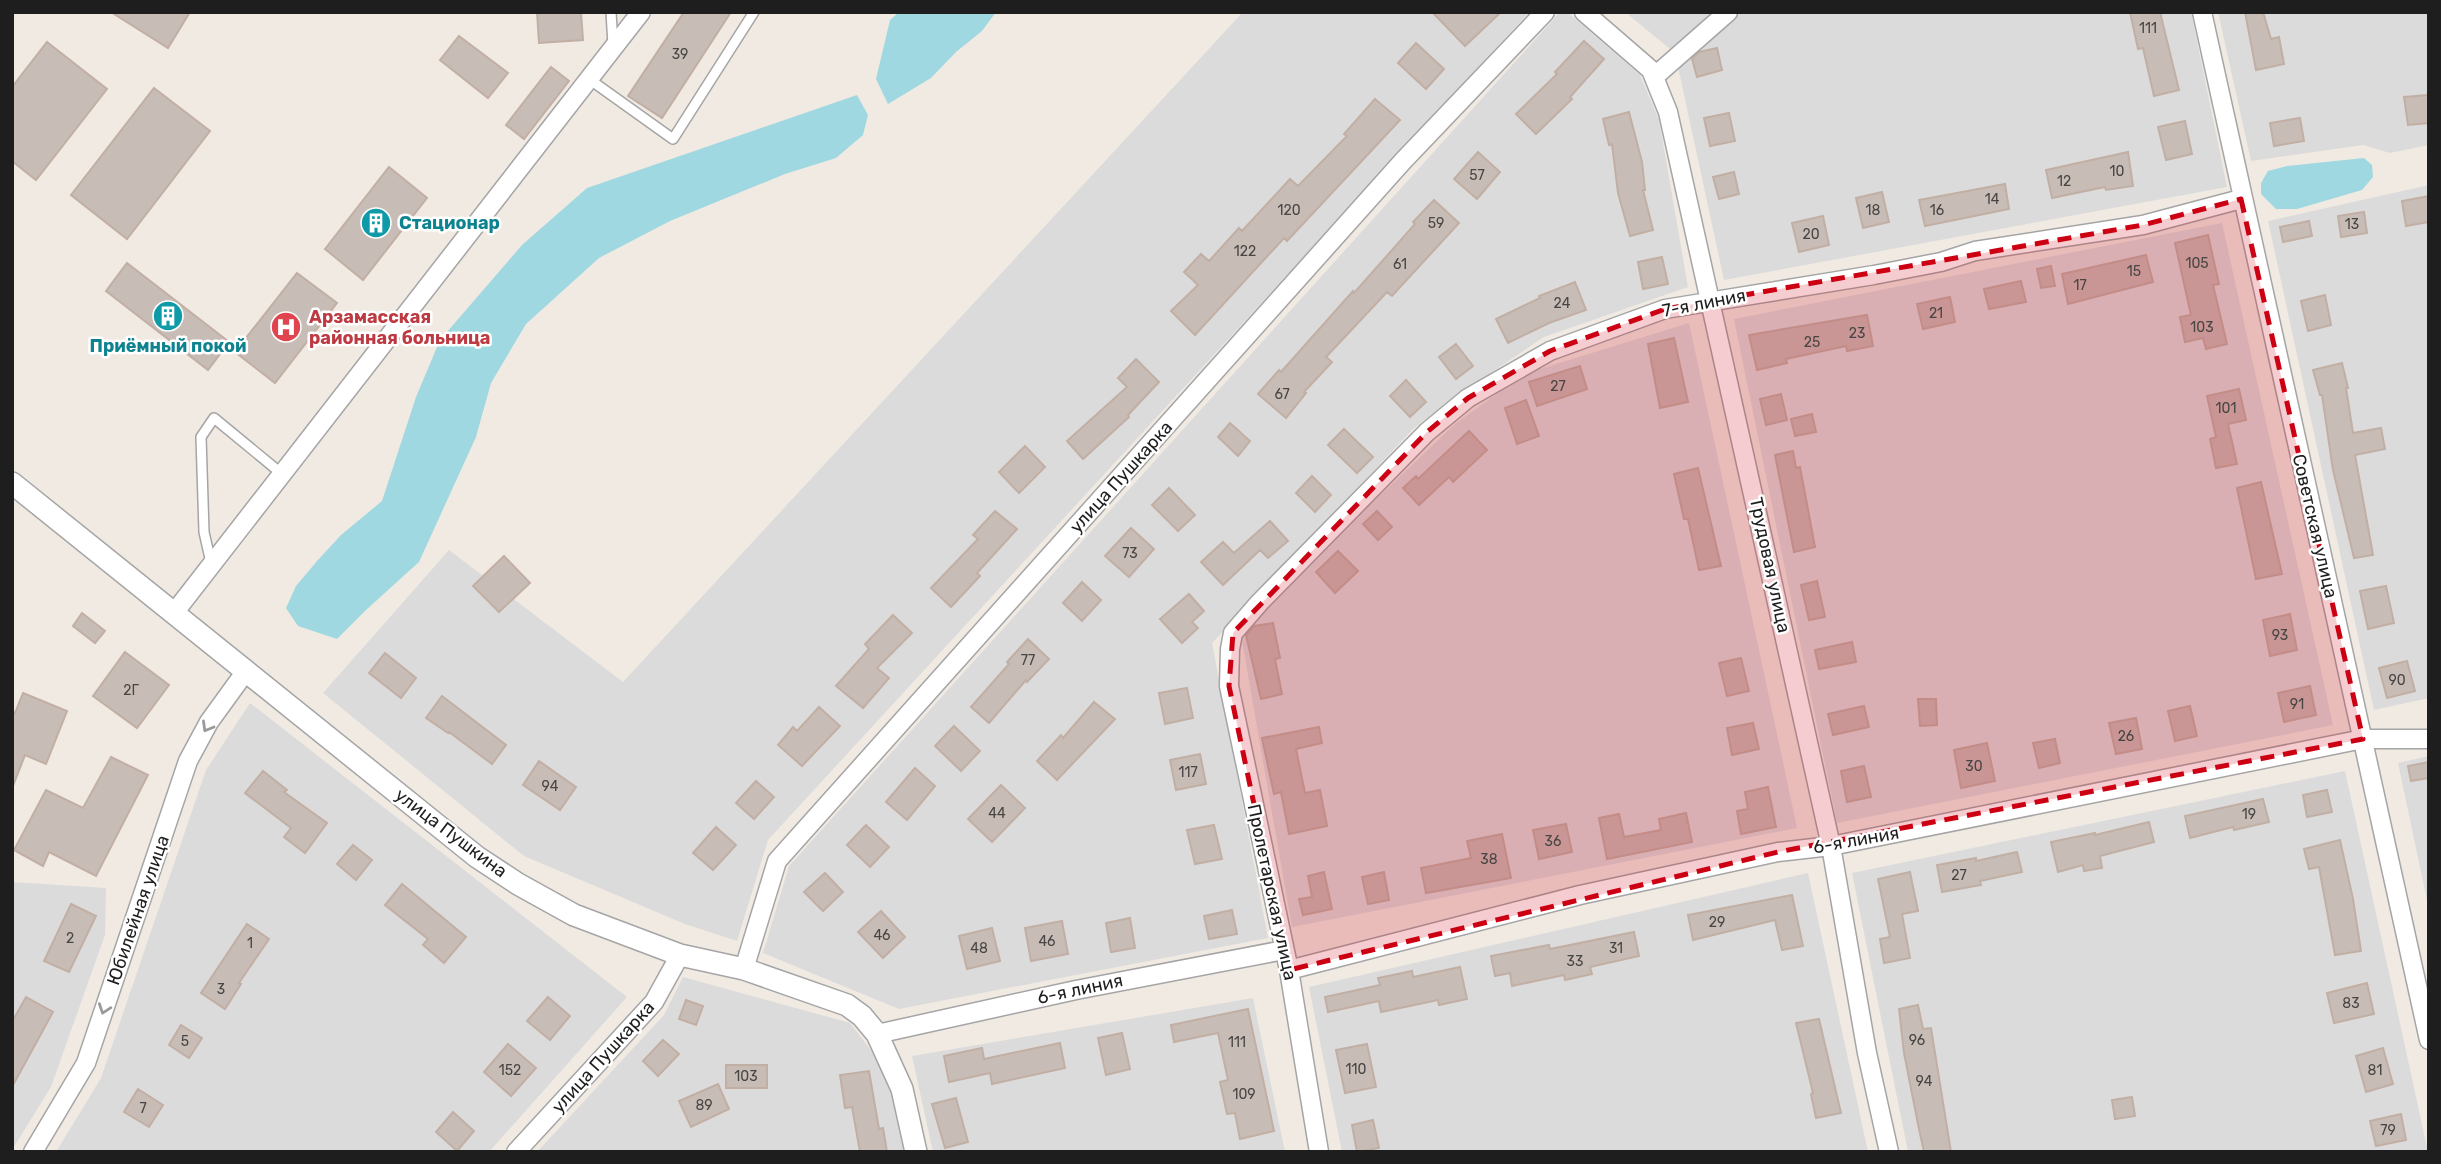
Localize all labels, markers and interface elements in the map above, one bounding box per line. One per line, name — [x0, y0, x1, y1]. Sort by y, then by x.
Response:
house number: 111 — [2139, 20, 2157, 37]
house number: 39 — [672, 46, 688, 63]
house number: 10 — [2110, 163, 2125, 180]
house number: 57 — [1469, 167, 1485, 184]
house number: 12 — [2057, 173, 2071, 190]
house number: 14 — [1985, 191, 2000, 208]
house number: 120 — [1277, 202, 1301, 219]
house number: 18 — [1866, 202, 1881, 219]
house number: 16 — [1930, 202, 1944, 219]
building icon: Стационар — [359, 206, 393, 240]
place label: Стационар — [399, 212, 500, 234]
house number: 59 — [1428, 215, 1444, 232]
house number: 13 — [2345, 216, 2359, 233]
house number: 20 — [1802, 226, 1820, 243]
house number: 122 — [1234, 243, 1256, 260]
house number: 105 — [2185, 255, 2209, 272]
house number: 61 — [1393, 256, 1407, 273]
house number: 15 — [2127, 263, 2141, 280]
house number: 17 — [2073, 277, 2087, 294]
street label: 7-я линия — [1660, 284, 1748, 322]
house number: 24 — [1554, 295, 1571, 312]
building icon: Приёмный покой — [151, 299, 185, 333]
house number: 21 — [1929, 305, 1943, 322]
place label: Арзамасская районная больница — [309, 306, 490, 349]
hospital icon: Арзамасская районная больница — [269, 310, 303, 344]
house number: 103 — [2190, 319, 2214, 336]
house number: 23 — [1849, 325, 1865, 342]
house number: 25 — [1804, 334, 1820, 351]
place label: Приёмный покой — [90, 335, 246, 357]
house number: 27 — [1550, 378, 1566, 395]
house number: 67 — [1274, 386, 1290, 403]
house number: 101 — [2216, 400, 2236, 417]
street label: улица Пушкарка — [1065, 417, 1177, 537]
street label: Советская улица — [2288, 452, 2342, 600]
street label: Трудовая улица — [1745, 495, 1795, 635]
house number: 73 — [1122, 545, 1138, 562]
house number: 93 — [2272, 627, 2288, 644]
house number: 77 — [1021, 652, 1035, 669]
house number: 90 — [2388, 672, 2406, 689]
house number: 2Г — [123, 682, 139, 699]
house number: 91 — [2290, 696, 2304, 713]
one-way arrow — [202, 719, 215, 732]
house number: 26 — [2118, 728, 2134, 745]
house number: 30 — [1965, 758, 1983, 775]
house number: 117 — [1178, 764, 1198, 781]
house number: 94 — [542, 778, 559, 795]
street label: улица Пушкина — [391, 784, 511, 882]
street label: Пролетарская улица — [1243, 802, 1301, 982]
house number: 44 — [988, 805, 1006, 822]
house number: 19 — [2242, 806, 2256, 823]
street label: 6-я линия — [1811, 822, 1901, 858]
street label: Юбилейная улица — [102, 832, 174, 988]
house number: 36 — [1545, 833, 1561, 850]
house number: 38 — [1480, 851, 1498, 868]
house number: 27 — [1951, 867, 1967, 884]
house number: 29 — [1709, 914, 1725, 931]
house number: 46 — [873, 927, 891, 944]
house number: 2 — [66, 930, 74, 947]
house number: 46 — [1038, 933, 1056, 950]
house number: 1 — [247, 935, 253, 952]
house number: 48 — [970, 940, 988, 957]
house number: 31 — [1609, 940, 1623, 957]
house number: 33 — [1567, 953, 1583, 970]
street label: 6-я линия — [1035, 969, 1125, 1009]
house number: 3 — [217, 981, 225, 998]
house number: 83 — [2342, 995, 2360, 1012]
street label: улица Пушкарка — [547, 997, 659, 1117]
one-way arrow — [98, 1002, 112, 1015]
house number: 96 — [1909, 1032, 1925, 1049]
house number: 5 — [181, 1033, 189, 1050]
house number: 111 — [1228, 1034, 1246, 1051]
house number: 110 — [1346, 1061, 1367, 1078]
house number: 152 — [499, 1062, 521, 1079]
house number: 81 — [2368, 1062, 2382, 1079]
house number: 103 — [734, 1068, 758, 1085]
house number: 94 — [1916, 1073, 1933, 1090]
house number: 109 — [1232, 1086, 1256, 1103]
house number: 89 — [695, 1097, 713, 1114]
house number: 7 — [139, 1100, 147, 1117]
house number: 79 — [2380, 1122, 2396, 1139]

